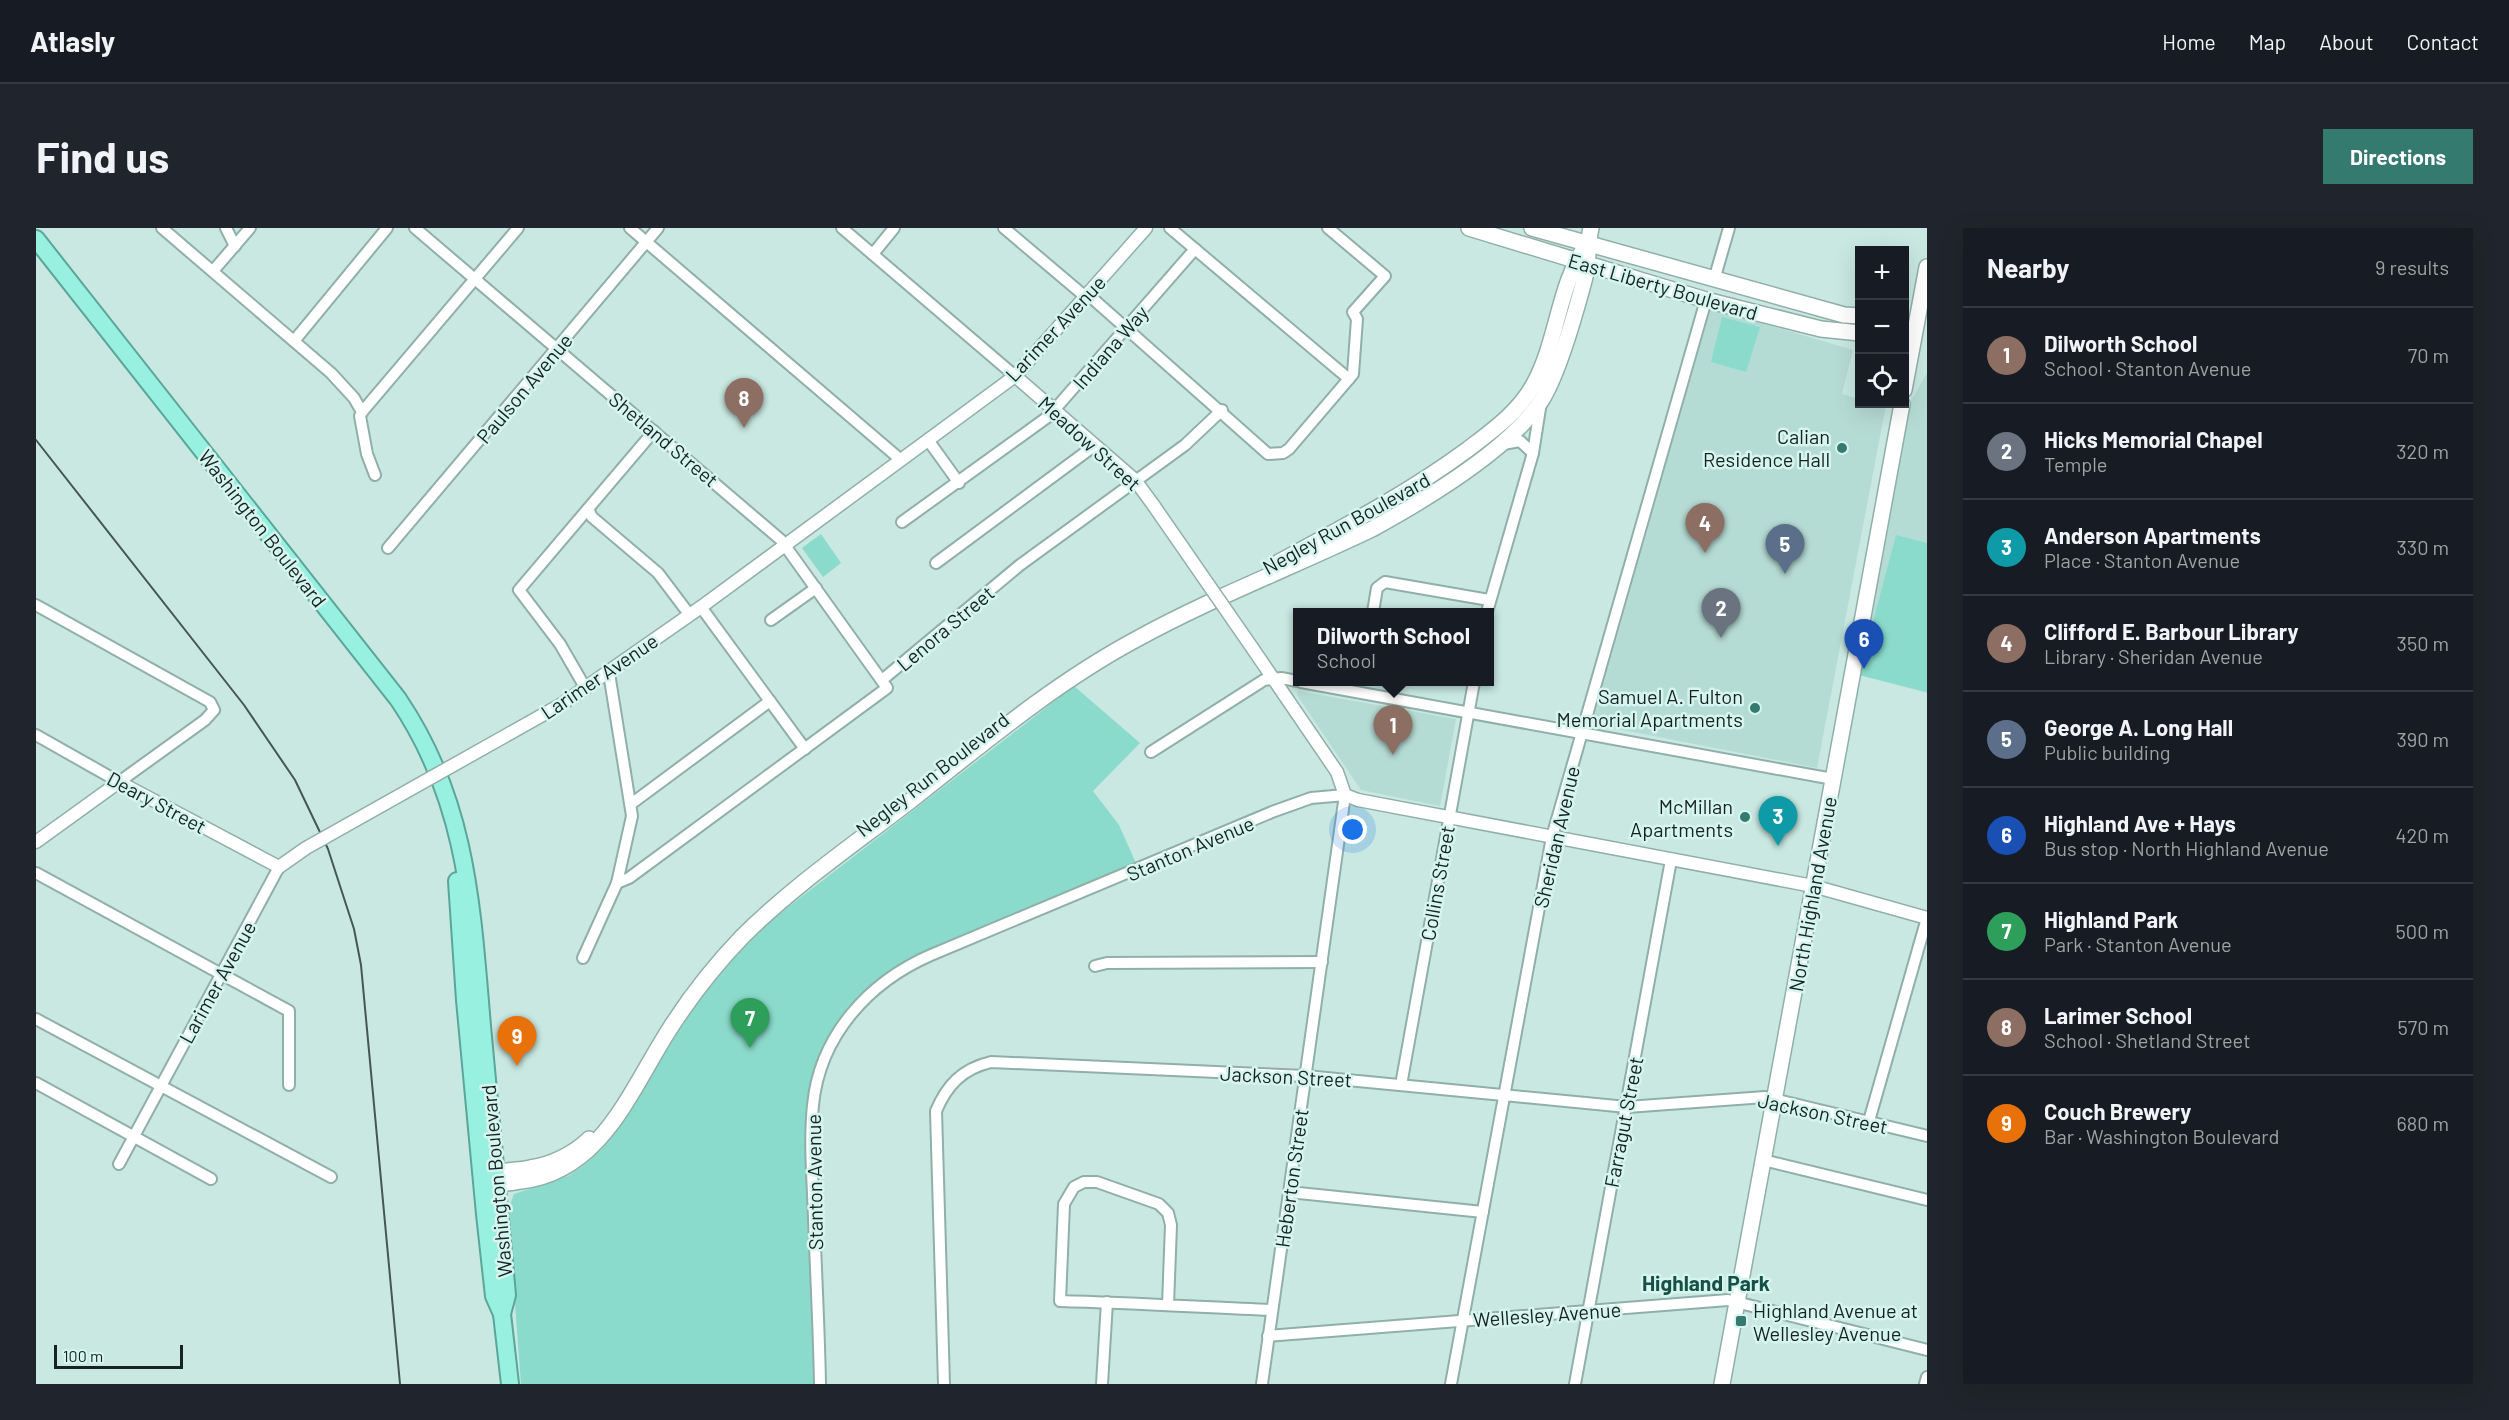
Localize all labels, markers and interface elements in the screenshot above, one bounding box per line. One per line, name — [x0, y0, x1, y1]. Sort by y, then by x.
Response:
text: Atlasly — [30, 24, 115, 58]
text: Home — [2162, 29, 2216, 54]
text: Map — [2249, 29, 2286, 54]
text: About — [2319, 29, 2374, 54]
text: Contact — [2407, 29, 2479, 54]
button: Directions — [2323, 129, 2473, 184]
text: Find us — [36, 131, 169, 181]
map controls — [1855, 246, 1909, 408]
button: + — [1855, 246, 1909, 300]
street label: East Liberty Boulevard — [1566, 247, 1760, 325]
text: Nearby — [1987, 252, 2069, 283]
text: 9 results — [2375, 255, 2449, 279]
street label: Larimer Avenue — [1000, 270, 1110, 386]
street label: Indiana Way — [1067, 300, 1153, 394]
button: − — [1855, 300, 1909, 354]
street label: Paulson Avenue — [471, 328, 577, 448]
text: Dilworth School — [2044, 330, 2197, 356]
text: 1 — [2003, 343, 2010, 367]
text: 70 m — [2408, 343, 2449, 367]
button: locate — [1855, 354, 1909, 408]
text: School · Stanton Avenue — [2044, 356, 2252, 380]
pin: 8 — [724, 378, 764, 428]
street label: Shetland Street — [605, 386, 723, 492]
street label: Meadow Street — [1034, 391, 1146, 495]
place label: Calian Residence Hall — [1703, 424, 1830, 471]
text: Hicks Memorial Chapel — [2044, 426, 2263, 452]
text: 2 — [2001, 439, 2012, 463]
text: 320 m — [2396, 439, 2449, 463]
marker: Calian Residence Hall — [1835, 441, 1849, 455]
street label: Washington Boulevard — [194, 444, 332, 612]
text: Temple — [2044, 452, 2107, 476]
street label: Negley Run Boulevard — [1258, 467, 1434, 579]
pin: 4 — [1686, 504, 1724, 553]
text: Anderson Apartments — [2044, 522, 2261, 548]
pin: 5 — [1766, 524, 1804, 574]
text: 3 — [2001, 535, 2012, 559]
text: 330 m — [2397, 535, 2449, 559]
text: Place · Stanton Avenue — [2044, 548, 2240, 572]
street label: Lenora Street — [891, 580, 999, 676]
pin: 2 — [1702, 588, 1740, 638]
popup — [1293, 608, 1494, 686]
text: Clifford E. Barbour Library — [2044, 618, 2299, 644]
pin: 6 — [1844, 620, 1884, 669]
text: Dilworth School — [1317, 622, 1470, 648]
street label: Larimer Avenue — [536, 628, 662, 724]
text: 4 — [2000, 631, 2013, 655]
text: 350 m — [2397, 631, 2449, 655]
text: Library · Sheridan Avenue — [2044, 644, 2263, 668]
text: School — [1317, 648, 1376, 672]
place label: Samuel A. Fulton Memorial Apartments — [1557, 684, 1743, 731]
marker: Samuel A. Fulton Memorial Apartments — [1748, 701, 1762, 715]
pin: 1 — [1374, 706, 1412, 755]
street label: Negley Run Boulevard — [851, 707, 1013, 841]
text: George A. Long Hall — [2044, 714, 2233, 740]
text: 5 — [2001, 727, 2012, 751]
text: 390 m — [2396, 727, 2449, 751]
text: Public building — [2044, 740, 2170, 764]
street label: Sheridan Avenue — [1528, 764, 1584, 910]
street label: Deary Street — [103, 766, 211, 838]
place label: McMillan Apartments — [1630, 794, 1733, 841]
street label: North Highland Avenue — [1783, 795, 1841, 993]
pin: 3 — [1758, 796, 1798, 846]
street label: Stanton Avenue — [1123, 810, 1257, 886]
marker: McMillan Apartments — [1738, 810, 1752, 824]
text: Highland Ave + Hays — [2044, 810, 2236, 836]
your location — [1338, 815, 1367, 844]
text: 6 — [2001, 823, 2012, 847]
text: 420 m — [2395, 823, 2449, 847]
street label: Collins Street — [1415, 824, 1459, 942]
text: Bus stop · North Highland Avenue — [2044, 836, 2329, 860]
text: Highland Park — [2044, 906, 2178, 932]
street label: Larimer Avenue — [174, 917, 260, 1047]
text: 7 — [2002, 919, 2011, 943]
text: 500 m — [2396, 919, 2449, 943]
text: Park · Stanton Avenue — [2044, 932, 2232, 956]
pin: 7 — [730, 998, 770, 1048]
text: Larimer School — [2044, 1002, 2192, 1028]
text: 8 — [2001, 1015, 2012, 1039]
text: 570 m — [2397, 1015, 2449, 1039]
pin: 9 — [498, 1016, 536, 1066]
text: School · Shetland Street — [2044, 1028, 2250, 1052]
street label: Farragut Street — [1599, 1054, 1647, 1190]
street label: Jackson Street — [1219, 1061, 1353, 1091]
street label: Washington Boulevard — [476, 1084, 516, 1278]
street label: Jackson Street — [1756, 1088, 1890, 1138]
text: Couch Brewery — [2044, 1098, 2191, 1124]
street label: Heberton Street — [1269, 1107, 1313, 1249]
text: 9 — [2001, 1111, 2012, 1135]
text: 680 m — [2396, 1111, 2449, 1135]
street label: Stanton Avenue — [801, 1114, 827, 1250]
text: Bar · Washington Boulevard — [2044, 1124, 2279, 1148]
district label: Highland Park — [1642, 1270, 1770, 1295]
street label: Wellesley Avenue — [1472, 1297, 1622, 1331]
place label: Highland Avenue at Wellesley Avenue — [1753, 1298, 1918, 1345]
marker: Highland Avenue at Wellesley Avenue — [1734, 1314, 1748, 1328]
scale bar — [54, 1342, 183, 1370]
text: 100 m — [63, 1346, 103, 1365]

